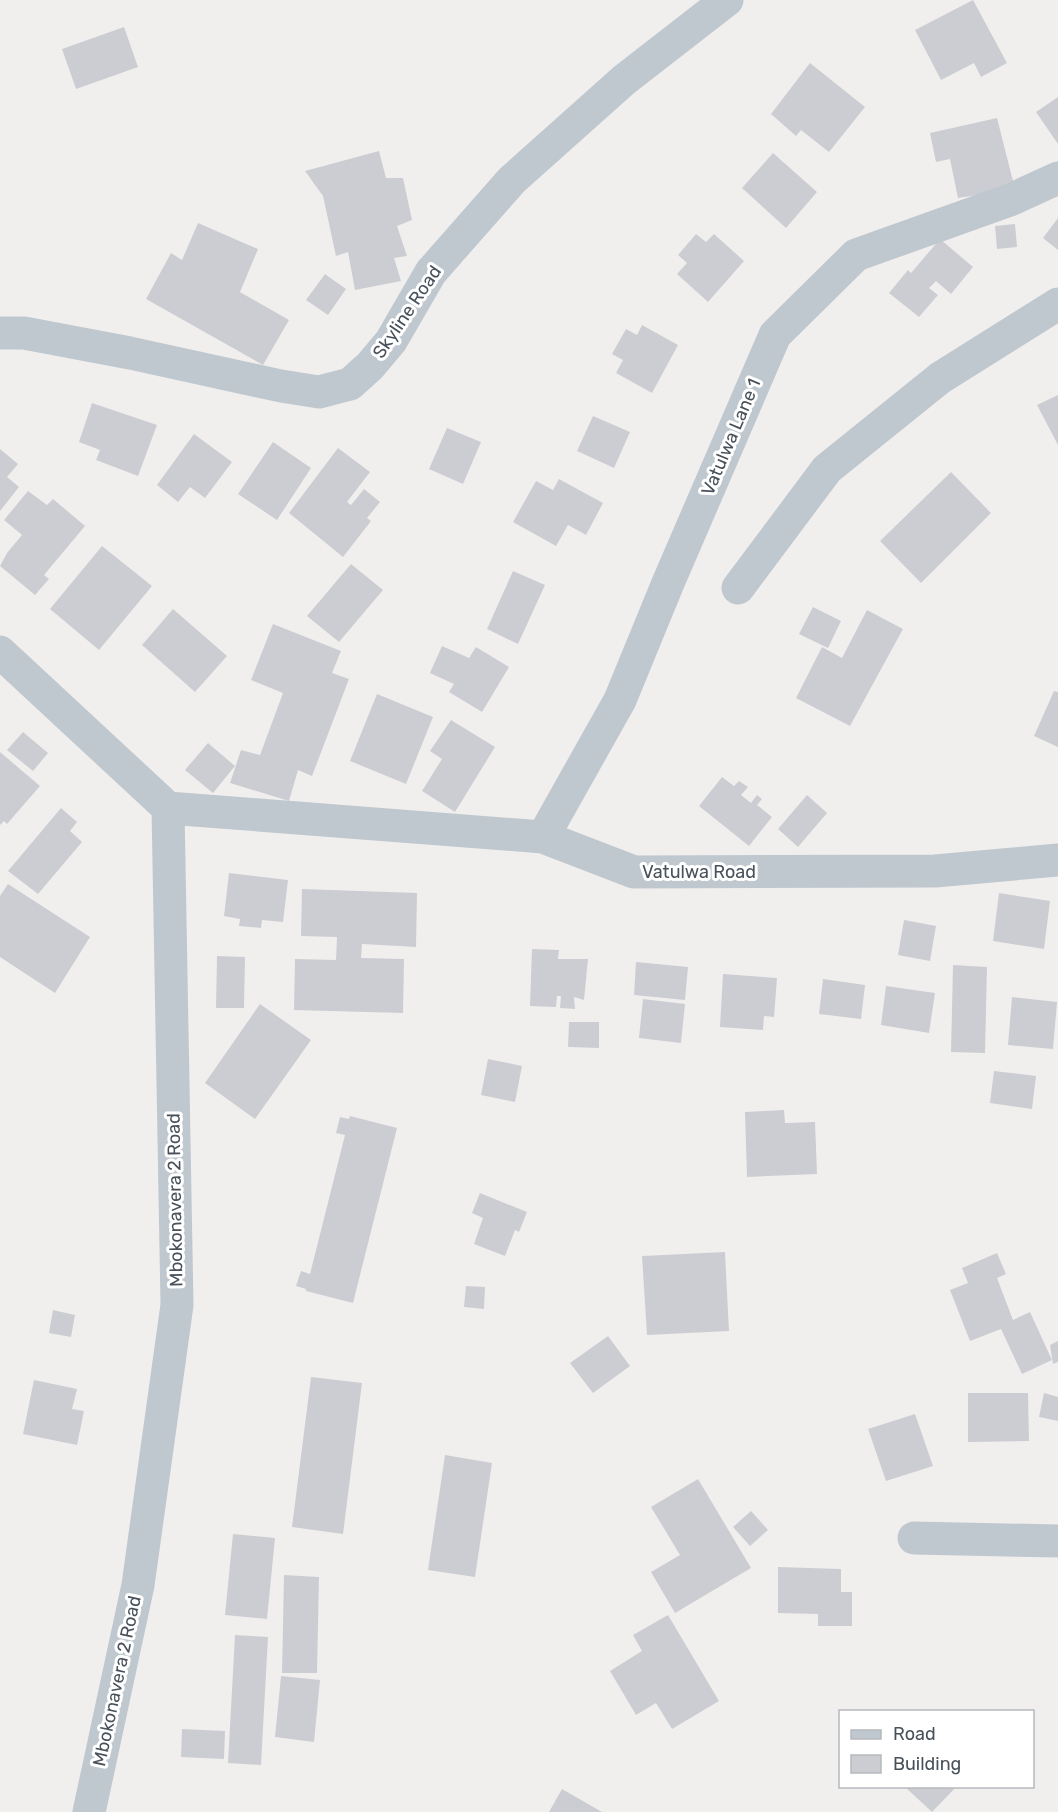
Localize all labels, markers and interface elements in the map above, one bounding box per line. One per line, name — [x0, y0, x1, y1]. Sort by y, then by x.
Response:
street label: Skyline Road — [368, 261, 446, 363]
street label: Vatulwa Lane 1 — [697, 375, 765, 499]
street label: Vatulwa Road — [642, 861, 756, 883]
street label: Mbokonavera 2 Road — [162, 1113, 188, 1287]
street label: Mbokonavera 2 Road — [88, 1594, 146, 1768]
legend — [839, 1710, 1034, 1788]
text: Road — [893, 1723, 936, 1745]
text: Building — [893, 1753, 961, 1775]

